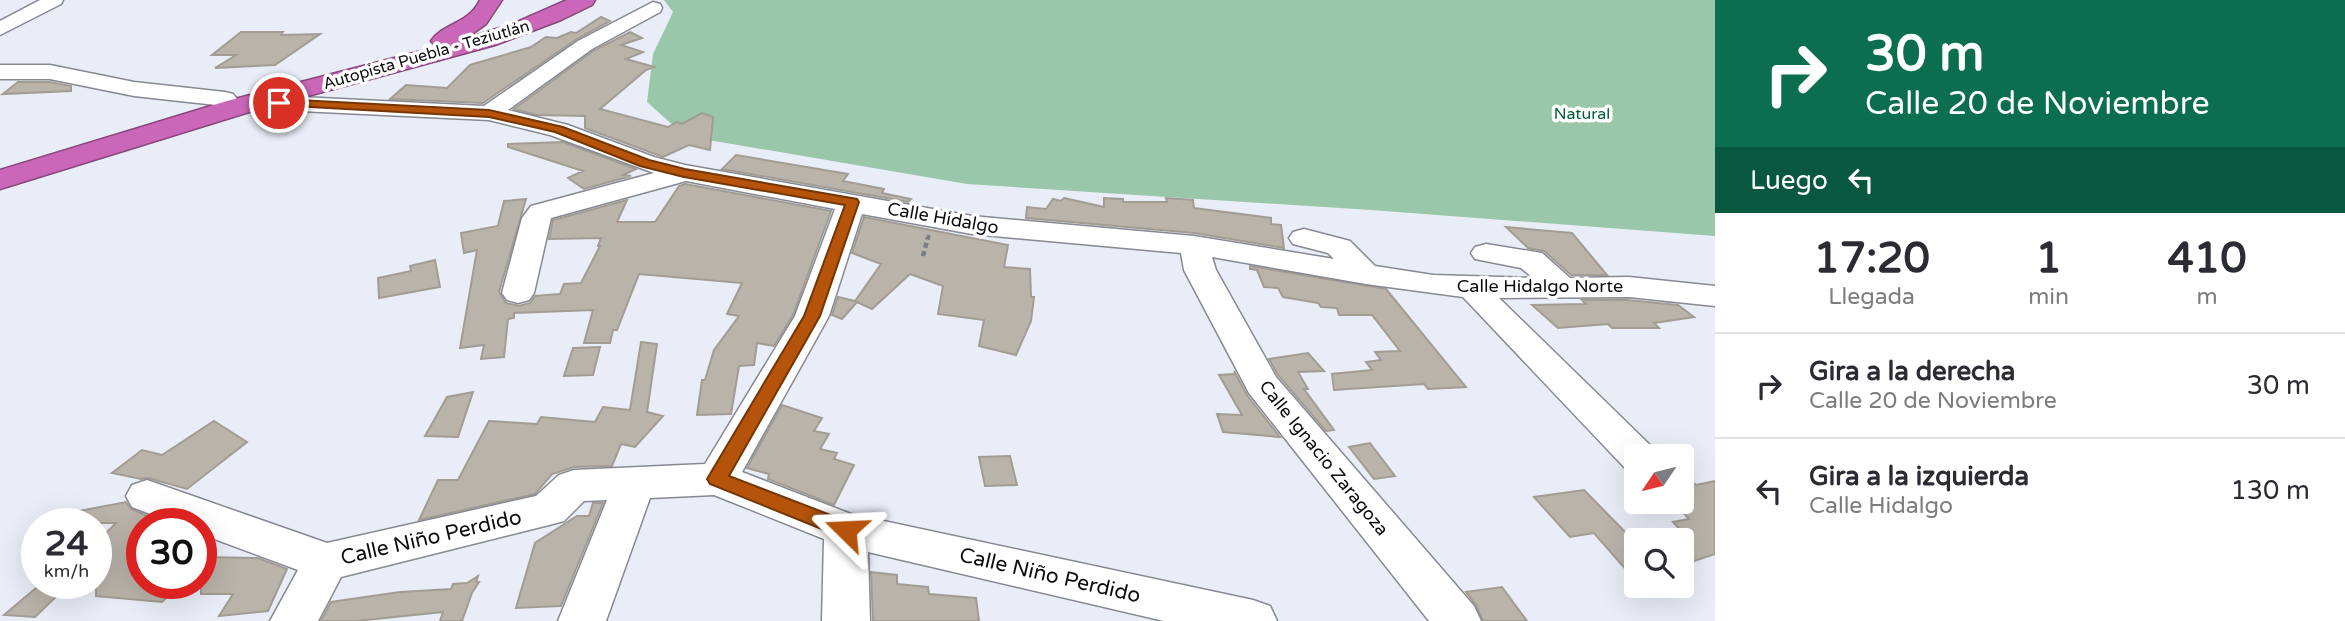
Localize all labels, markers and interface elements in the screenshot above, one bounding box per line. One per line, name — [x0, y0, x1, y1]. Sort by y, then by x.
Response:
street label: Autopista Puebla - Teziutlán — [321, 16, 532, 94]
text: 30 m — [1865, 25, 1984, 84]
icon: right — [1750, 28, 1841, 119]
pin — [249, 73, 309, 133]
icon: arrive — [260, 84, 298, 122]
text: Calle 20 de Noviembre — [1865, 85, 2210, 123]
park label: Natural — [1554, 104, 1610, 124]
icon: left — [1842, 161, 1880, 199]
text: Luego — [1750, 165, 1828, 196]
street label: Calle Hidalgo — [886, 197, 1000, 239]
text: 17:20 — [1813, 233, 1930, 284]
text: 1 — [2035, 233, 2062, 284]
text: 410 — [2167, 233, 2247, 284]
street label: Calle Hidalgo Norte — [1457, 275, 1623, 297]
text: Llegada — [1828, 283, 1915, 311]
text: min — [2028, 283, 2069, 311]
text: m — [2196, 283, 2218, 311]
text: Gira a la derecha — [1809, 356, 2015, 387]
icon: right — [1750, 367, 1788, 405]
text: 30 m — [2247, 370, 2310, 401]
street label: Calle Ignacio Zaragoza — [1255, 376, 1393, 540]
text: Calle 20 de Noviembre — [1809, 387, 2057, 415]
north arrow — [1624, 444, 1694, 514]
map controls — [1624, 444, 1694, 598]
text: Gira a la izquierda — [1809, 461, 2029, 492]
icon: left — [1750, 472, 1788, 510]
text: 130 m — [2230, 475, 2310, 506]
text: Calle Hidalgo — [1809, 492, 1953, 520]
position arrow — [809, 493, 883, 567]
street label: Calle Niño Perdido — [338, 504, 524, 570]
speed limit sign: 30 — [126, 508, 217, 599]
text: 24 — [45, 523, 88, 565]
button: search — [1624, 528, 1694, 598]
street label: Calle Niño Perdido — [957, 542, 1143, 608]
text: km/h — [44, 560, 89, 582]

